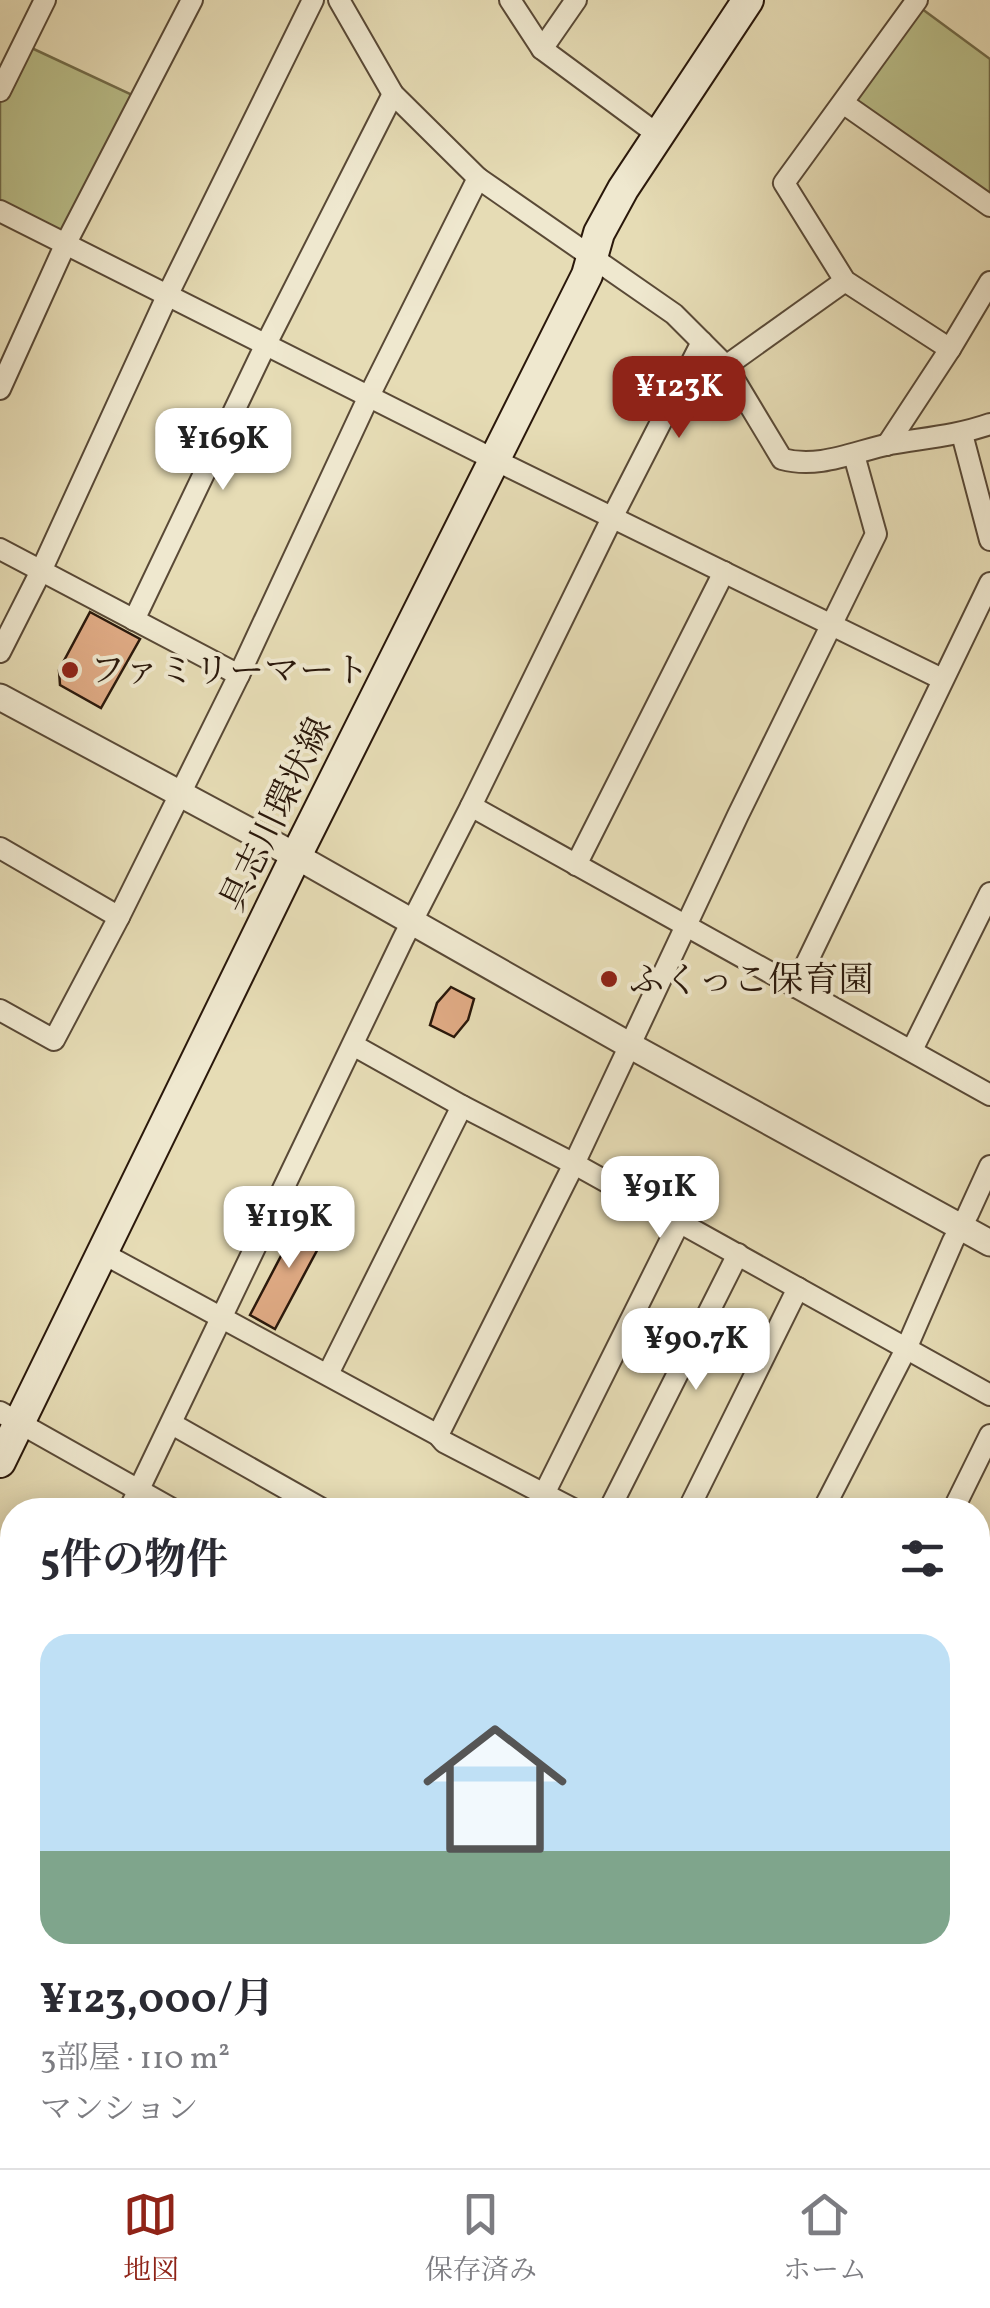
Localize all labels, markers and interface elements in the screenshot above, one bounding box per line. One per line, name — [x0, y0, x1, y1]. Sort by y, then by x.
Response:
pin: ¥123K — [609, 356, 749, 441]
text: ¥123K — [635, 366, 723, 410]
pin: ¥169K — [153, 408, 293, 493]
text: ¥169K — [177, 418, 269, 462]
place label: ファミリーマート — [90, 649, 369, 697]
marker: ファミリーマート — [59, 659, 81, 681]
street label: 具志川環状線 — [210, 710, 345, 920]
place label: ふくっこ保育園 — [629, 958, 873, 1006]
marker: ふくっこ保育園 — [598, 968, 620, 990]
pin: ¥91K — [601, 1156, 719, 1241]
text: ¥91K — [623, 1166, 697, 1210]
pin: ¥119K — [219, 1186, 359, 1271]
text: ¥119K — [246, 1196, 332, 1240]
pin: ¥90.7K — [615, 1308, 777, 1393]
text: ¥90.7K — [644, 1318, 748, 1362]
icon: filters — [895, 1531, 950, 1586]
text: 5件の物件 — [40, 1533, 228, 1592]
icon: home — [405, 1699, 585, 1879]
text: ¥123,000/月 — [40, 1972, 275, 2031]
text: 3部屋 · 110 m² — [40, 2038, 230, 2082]
text: マンション — [40, 2089, 199, 2133]
tab: 地図 — [123, 2187, 179, 2291]
tab: 保存済み — [425, 2187, 537, 2291]
tab: ホーム — [783, 2187, 867, 2291]

